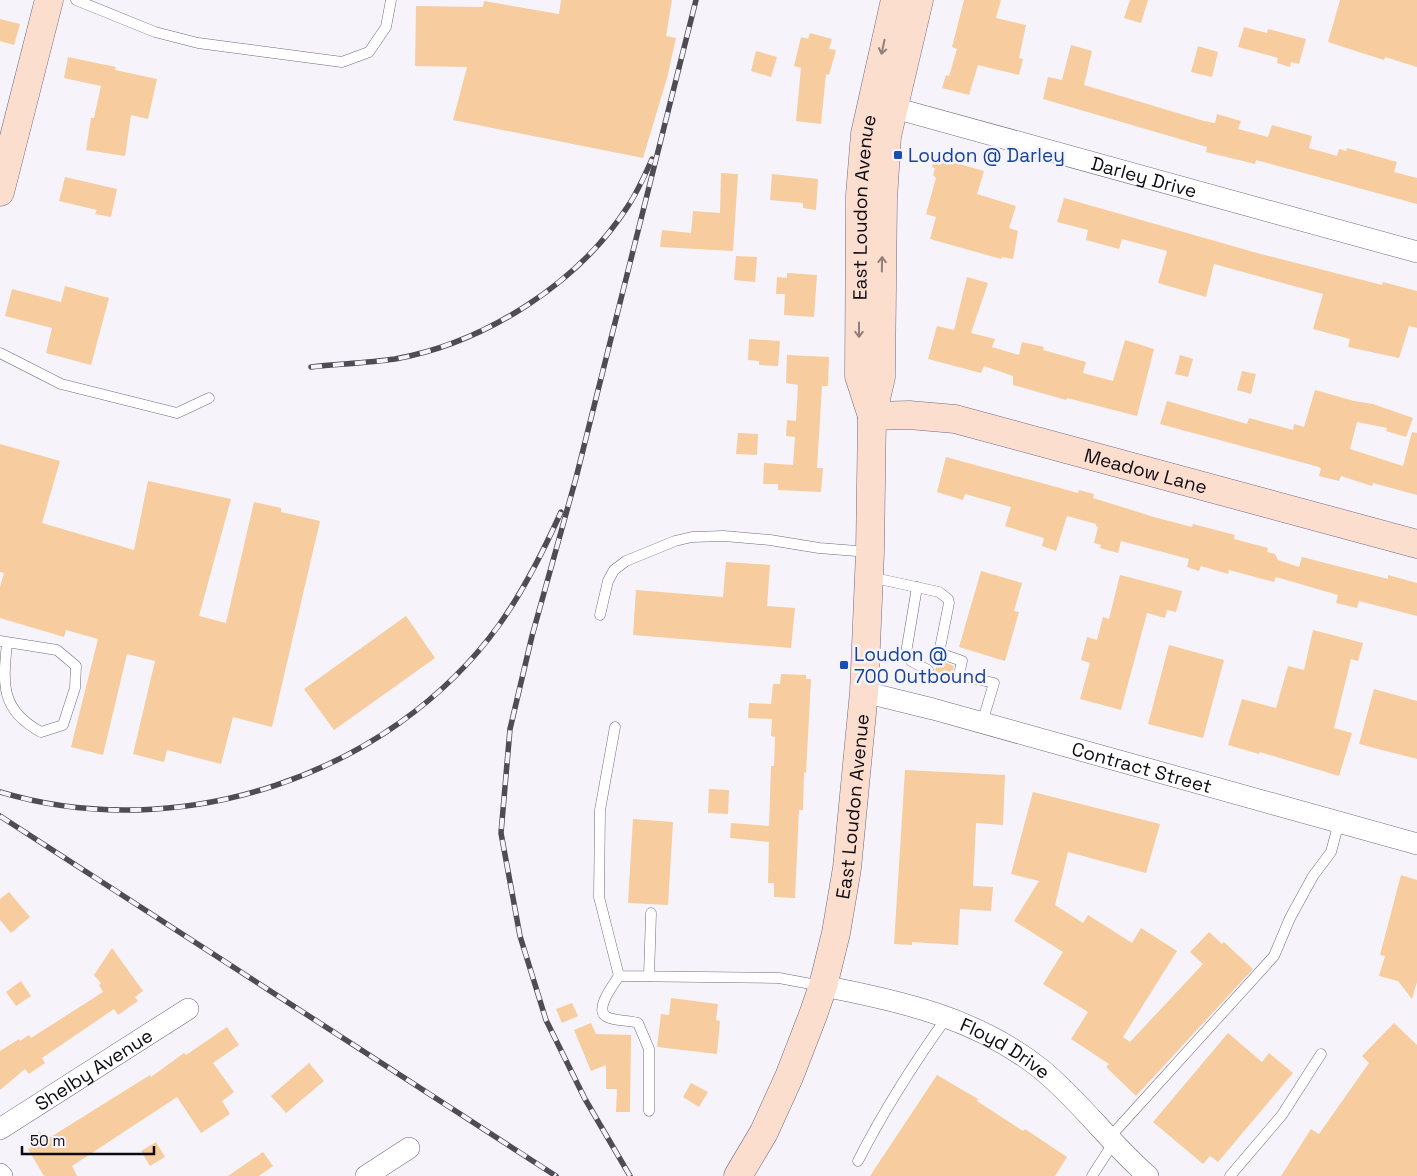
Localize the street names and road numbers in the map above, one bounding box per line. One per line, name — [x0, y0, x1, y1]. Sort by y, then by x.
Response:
street label: East Loudon Avenue — [847, 112, 882, 300]
street label: Darley Drive — [1088, 150, 1200, 203]
street label: Meadow Lane — [1082, 442, 1210, 499]
street label: East Loudon Avenue — [829, 713, 874, 901]
street label: Contract Street — [1069, 736, 1215, 799]
street label: Floyd Drive — [957, 1011, 1056, 1084]
street label: Shelby Avenue — [30, 1022, 157, 1116]

